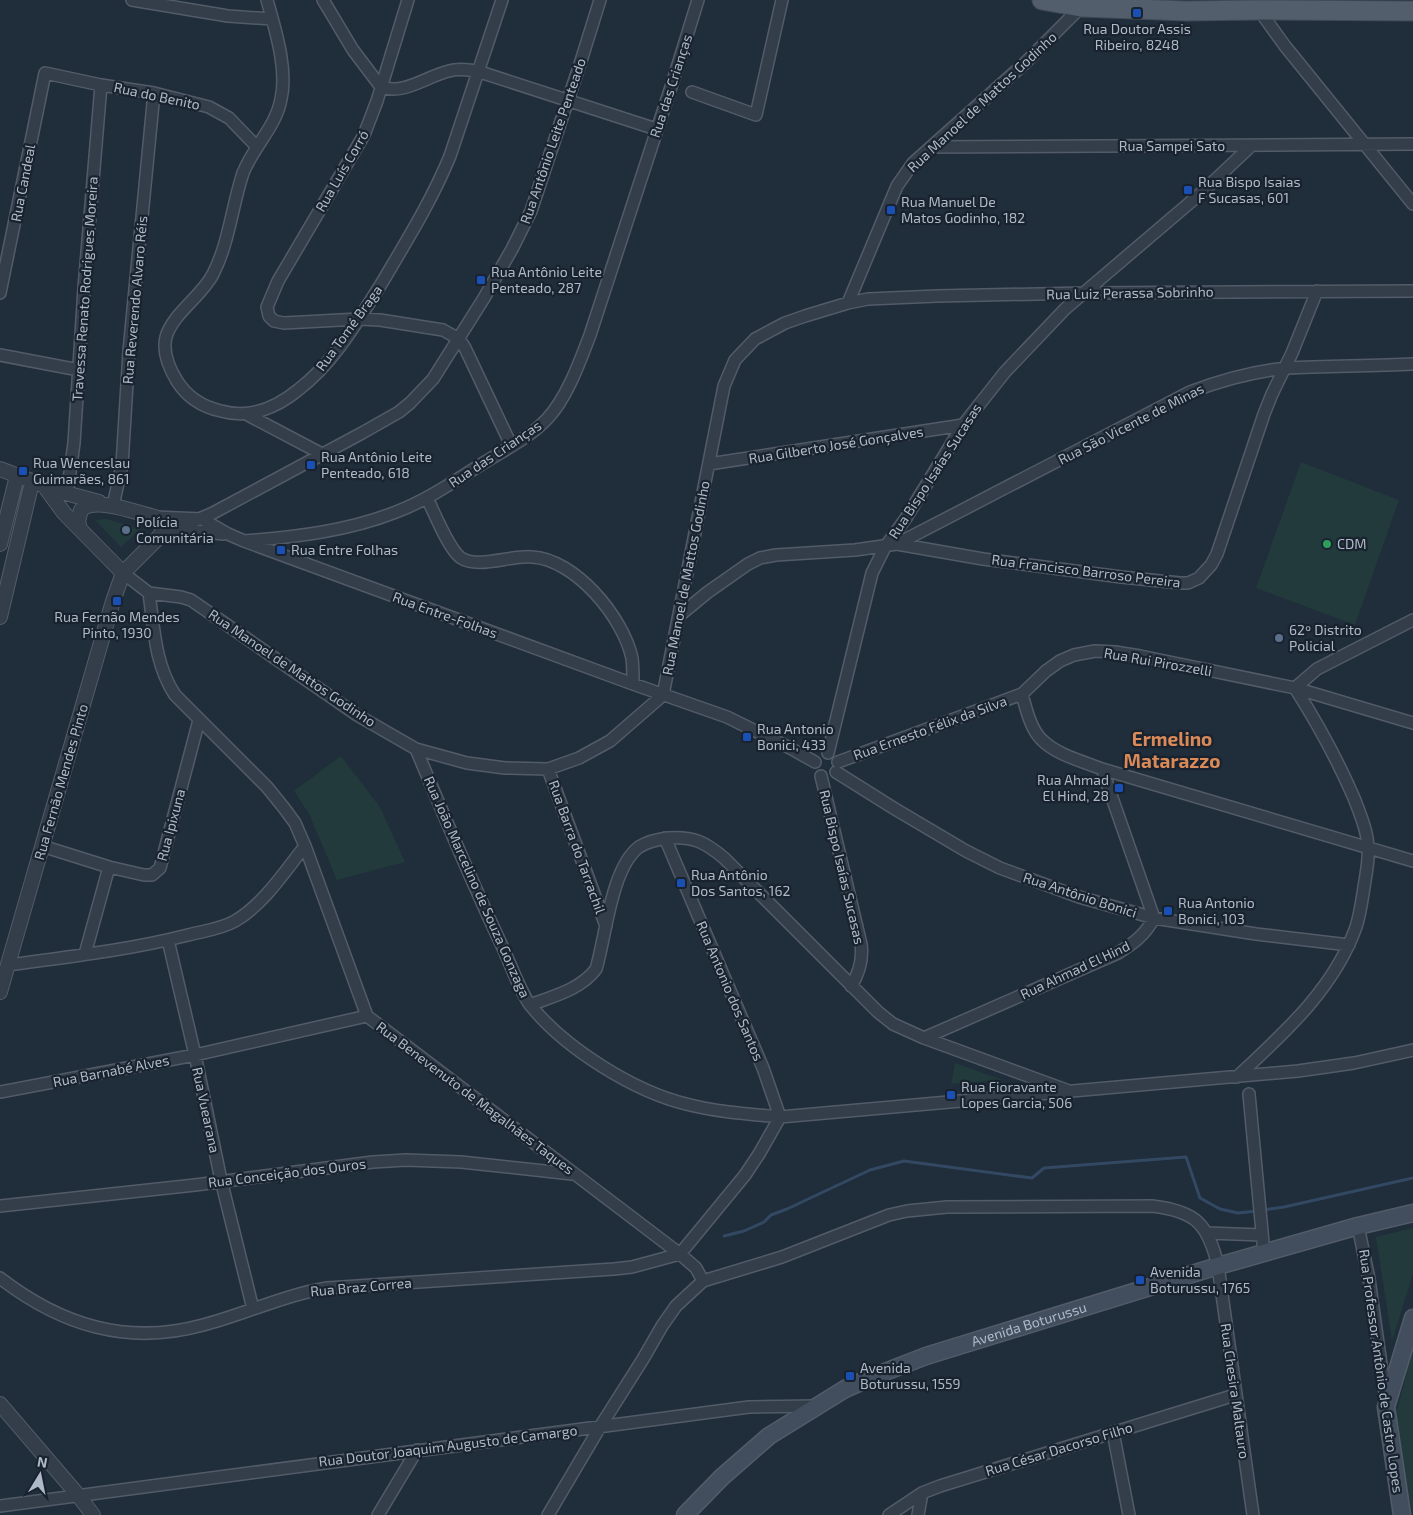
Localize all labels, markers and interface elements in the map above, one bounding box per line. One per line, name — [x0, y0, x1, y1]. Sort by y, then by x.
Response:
marker: Rua Doutor Assis Ribeiro, 8248 — [1131, 7, 1143, 19]
place label: Rua Doutor Assis Ribeiro, 8248 — [1083, 20, 1191, 53]
street label: Rua Manoel de Mattos Godinho — [903, 28, 1060, 175]
street label: Rua das Crianças — [646, 32, 696, 140]
street label: Rua Antônio Leite Penteado — [516, 56, 589, 226]
street label: Rua do Benito — [112, 78, 202, 113]
street label: Rua Luís Corró — [311, 127, 372, 215]
street label: Rua Sampei Sato — [1119, 137, 1225, 154]
street label: Rua Candeal — [7, 142, 39, 223]
place label: Rua Bispo Isaias F Sucasas, 601 — [1198, 173, 1301, 206]
street label: Travessa Renato Rodrigues Moreira — [68, 176, 101, 402]
marker: Rua Bispo Isaias F Sucasas, 601 — [1182, 184, 1194, 196]
place label: Rua Manuel De Matos Godinho, 182 — [901, 193, 1025, 226]
marker: Rua Manuel De Matos Godinho, 182 — [885, 204, 897, 216]
street label: Rua Reverendo Alvaro Réis — [119, 215, 150, 385]
place label: Rua Antônio Leite Penteado, 287 — [491, 263, 602, 296]
marker: Rua Antônio Leite Penteado, 287 — [475, 274, 487, 286]
street label: Rua Tomé Braga — [312, 281, 385, 374]
street label: Rua Luiz Perassa Sobrinho — [1046, 283, 1214, 302]
street label: Rua São Vicente de Minas — [1055, 379, 1207, 468]
street label: Rua Bispo Isaías Sucasas — [884, 400, 985, 542]
street label: Rua das Crianças — [445, 416, 545, 492]
street label: Rua Gilberto José Gonçalves — [747, 422, 925, 468]
place label: Rua Antônio Leite Penteado, 618 — [321, 448, 432, 481]
place label: Rua Wenceslau Guimarães, 861 — [33, 454, 130, 487]
marker: Rua Antônio Leite Penteado, 618 — [305, 459, 317, 471]
marker: Rua Wenceslau Guimarães, 861 — [17, 465, 29, 477]
street label: Rua Manoel de Mattos Godinho — [658, 479, 713, 677]
place label: Polícia Comunitária — [136, 513, 214, 546]
marker: Polícia Comunitária — [120, 524, 132, 536]
place label: CDM — [1337, 535, 1367, 552]
marker: CDM — [1321, 538, 1333, 550]
place label: Rua Entre Folhas — [291, 541, 398, 558]
marker: Rua Entre Folhas — [275, 544, 287, 556]
street label: Rua Francisco Barroso Pereira — [991, 550, 1182, 591]
street label: Rua Entre-Folhas — [390, 588, 500, 641]
marker: Rua Fernão Mendes Pinto, 1930 — [111, 595, 123, 607]
street label: Rua Manoel de Mattos Godinho — [205, 605, 379, 730]
place label: Rua Fernão Mendes Pinto, 1930 — [54, 608, 180, 641]
place label: 62º Distrito Policial — [1289, 621, 1362, 654]
marker: 62º Distrito Policial — [1273, 632, 1285, 644]
street label: Rua Rui Pirozzelli — [1103, 644, 1213, 679]
street label: Rua Ernesto Félix da Silva — [851, 692, 1009, 763]
street label: Rua Fernão Mendes Pinto — [30, 702, 91, 862]
place label: Rua Antonio Bonici, 433 — [757, 720, 834, 753]
district label: Ermelino Matarazzo — [1124, 727, 1220, 772]
marker: Rua Antonio Bonici, 433 — [741, 731, 753, 743]
place label: Rua Ahmad El Hind, 28 — [1037, 771, 1109, 804]
street label: Rua João Marcelino de Souza Gonzaga — [421, 773, 534, 1000]
street label: Rua Barra do Tarrachil — [545, 778, 610, 917]
marker: Rua Ahmad El Hind, 28 — [1113, 782, 1125, 794]
street label: Rua Ipixuna — [153, 787, 188, 863]
street label: Rua Bispo Isaías Sucasas — [816, 788, 869, 946]
place label: Rua Antônio Dos Santos, 162 — [691, 866, 790, 899]
street label: Rua Antônio Bonici — [1021, 868, 1139, 921]
marker: Rua Antônio Dos Santos, 162 — [675, 877, 687, 889]
place label: Rua Antonio Bonici, 103 — [1178, 894, 1255, 927]
marker: Rua Antonio Bonici, 103 — [1162, 905, 1174, 917]
street label: Rua Antonio dos Santos — [693, 918, 768, 1063]
street label: Rua Ahmad El Hind — [1017, 937, 1132, 1002]
street label: Rua Benevenuto de Magalhães Taques — [373, 1018, 578, 1178]
street label: Rua Barnabé Alves — [51, 1051, 170, 1090]
street label: Rua Vuearana — [189, 1065, 224, 1155]
place label: Rua Fioravante Lopes Garcia, 506 — [961, 1078, 1072, 1111]
marker: Rua Fioravante Lopes Garcia, 506 — [945, 1089, 957, 1101]
street label: Rua Conceição dos Ouros — [207, 1154, 367, 1192]
street label: Rua Professor Antônio de Castro Lopes — [1356, 1248, 1407, 1494]
place label: Avenida Boturussu, 1765 — [1150, 1263, 1250, 1296]
street label: Rua Braz Correa — [309, 1274, 412, 1299]
marker: Avenida Boturussu, 1765 — [1134, 1274, 1146, 1286]
street label: Avenida Boturussu — [969, 1298, 1088, 1350]
street label: Rua Chesira Maltauro — [1218, 1322, 1253, 1460]
place label: Avenida Boturussu, 1559 — [860, 1359, 961, 1392]
marker: Avenida Boturussu, 1559 — [844, 1370, 856, 1382]
street label: Rua César Dacorso Filho — [983, 1418, 1134, 1479]
street label: Rua Doutor Joaquim Augusto de Camargo — [318, 1421, 578, 1470]
north arrow — [15, 1450, 65, 1500]
text: N — [36, 1452, 49, 1471]

